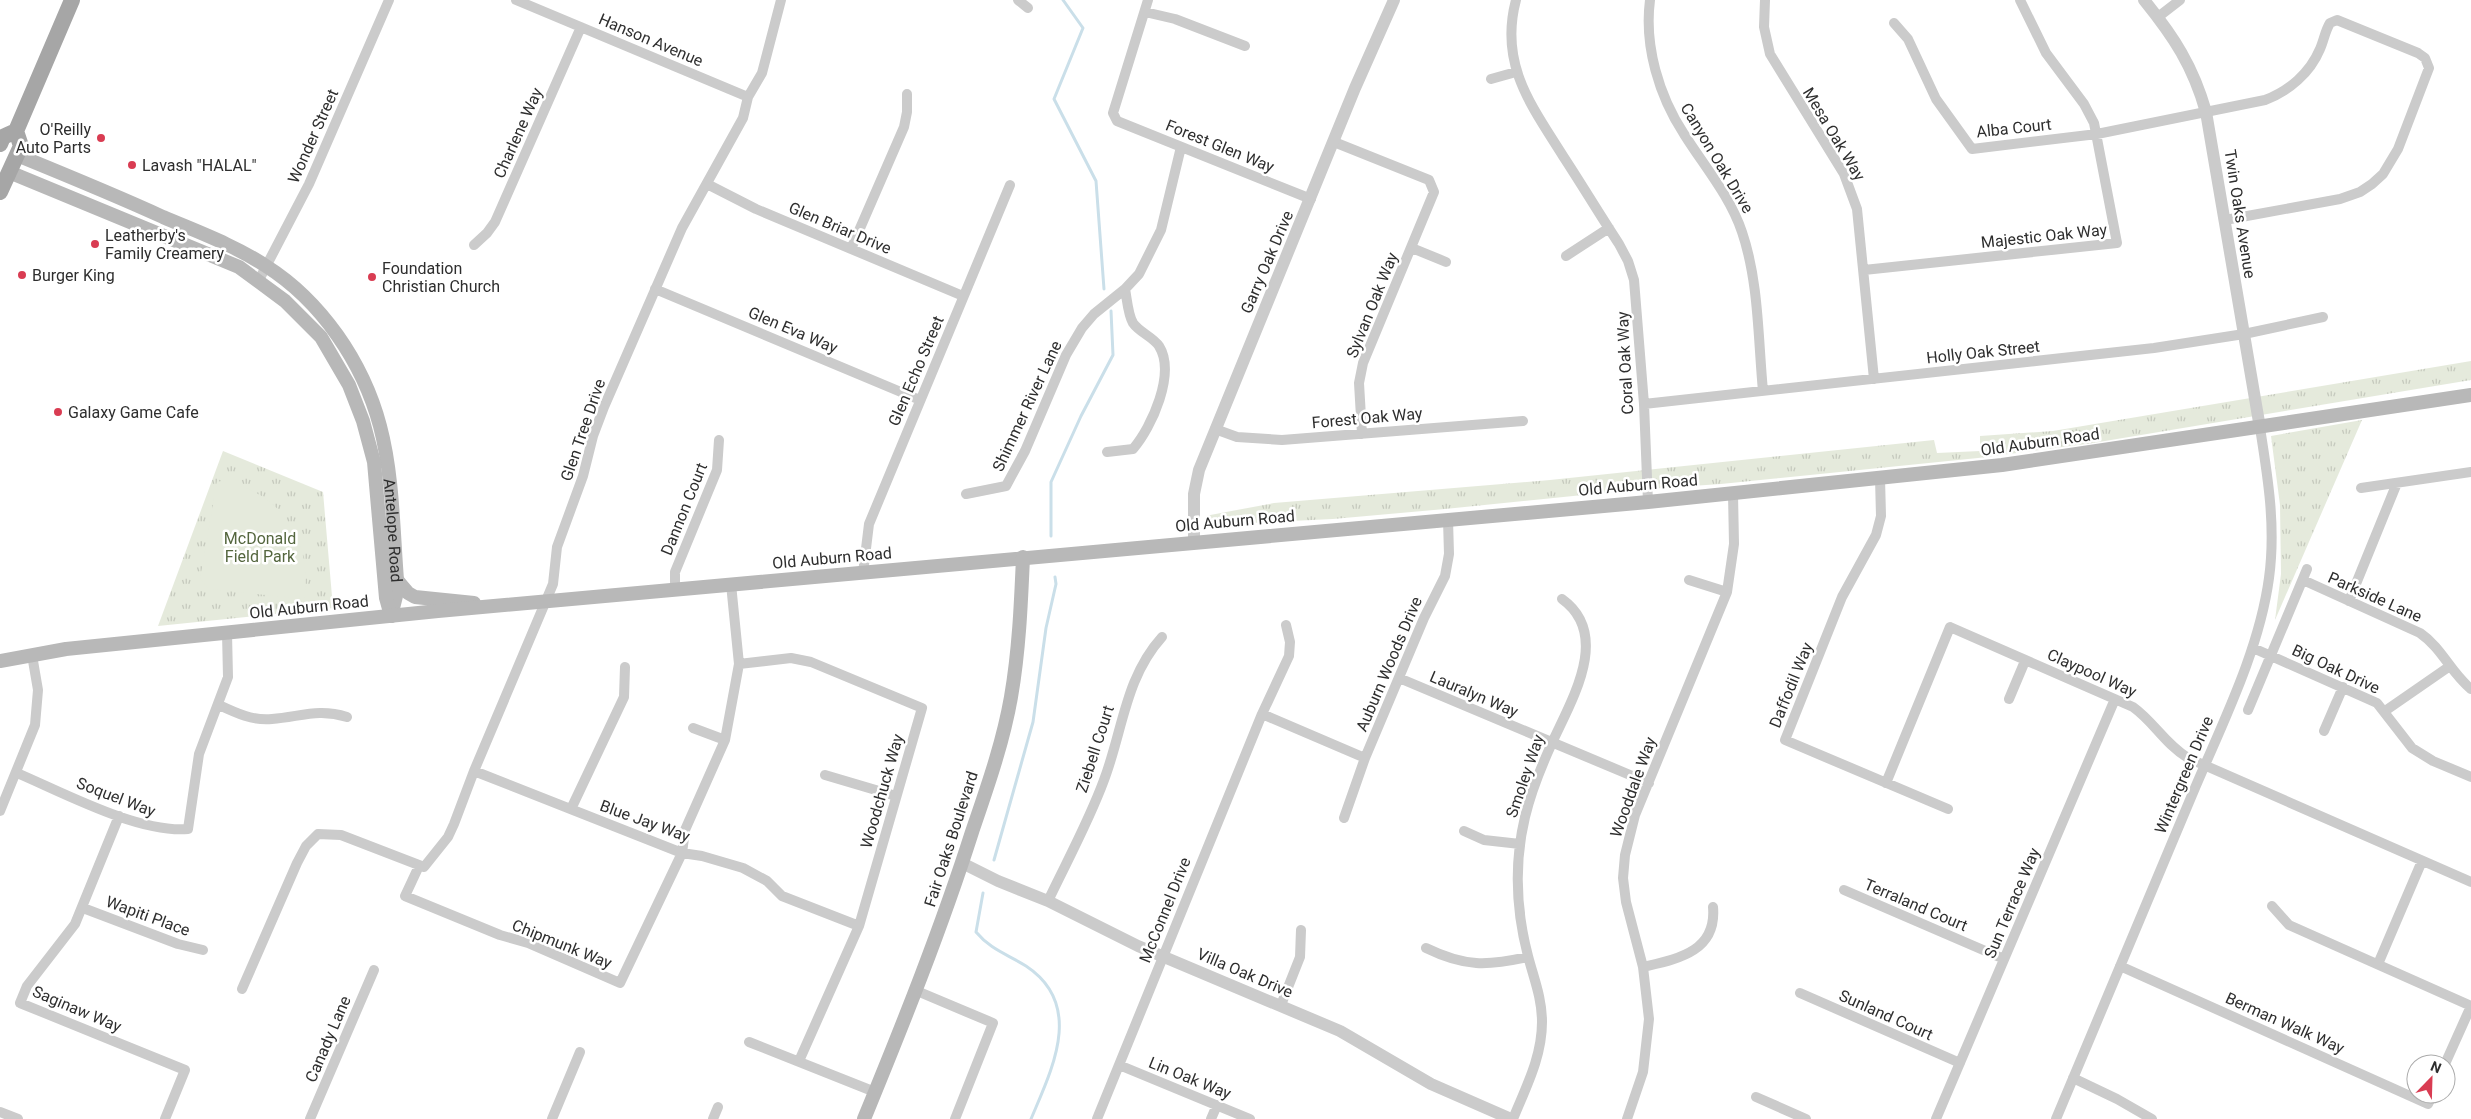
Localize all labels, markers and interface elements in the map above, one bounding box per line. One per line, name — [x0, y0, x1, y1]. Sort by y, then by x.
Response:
street label: Hanson Avenue — [596, 9, 706, 71]
street label: Charlene Way — [490, 84, 547, 181]
street label: Mesa Oak Way — [1799, 84, 1869, 184]
street label: Wonder Street — [284, 86, 342, 186]
street label: Canyon Oak Drive — [1677, 100, 1757, 216]
street label: Alba Court — [1976, 115, 2052, 141]
street label: Forest Glen Way — [1163, 116, 1277, 177]
place label: O'Reilly Auto Parts — [16, 120, 91, 157]
marker: O'Reilly Auto Parts — [95, 132, 107, 144]
street label: Twin Oaks Avenue — [2220, 148, 2260, 280]
place label: Lavash "HALAL" — [142, 156, 257, 175]
marker: Lavash "HALAL" — [126, 159, 138, 171]
street label: Glen Briar Drive — [786, 198, 894, 258]
street label: Garry Oak Drive — [1237, 208, 1297, 316]
street label: Majestic Oak Way — [1980, 220, 2108, 252]
place label: Leatherby's Family Creamery — [105, 226, 225, 263]
marker: Leatherby's Family Creamery — [89, 238, 101, 250]
street label: Sylvan Oak Way — [1342, 249, 1402, 360]
place label: Foundation Christian Church — [382, 259, 500, 296]
place label: Burger King — [32, 266, 115, 285]
marker: Burger King — [16, 269, 28, 281]
marker: Foundation Christian Church — [366, 271, 378, 283]
street label: Glen Eva Way — [745, 303, 841, 358]
street label: Coral Oak Way — [1613, 311, 1637, 415]
street label: Glen Echo Street — [884, 313, 948, 429]
street label: Holly Oak Street — [1925, 337, 2041, 367]
street label: Shimmer River Lane — [988, 338, 1066, 474]
street label: Glen Tree Drive — [557, 376, 609, 484]
place label: Galaxy Game Cafe — [68, 403, 199, 422]
street label: Forest Oak Way — [1311, 404, 1423, 432]
marker: Galaxy Game Cafe — [52, 406, 64, 418]
street label: Old Auburn Road — [1979, 424, 2101, 460]
street label: Dannon Court — [657, 460, 711, 558]
street label: Old Auburn Road — [1577, 470, 1699, 500]
street label: Antelope Road — [380, 477, 407, 583]
street label: Old Auburn Road — [1174, 506, 1296, 536]
park label: McDonald Field Park — [224, 529, 296, 566]
street label: Old Auburn Road — [771, 543, 893, 573]
street label: Parkside Lane — [2325, 568, 2425, 626]
street label: Old Auburn Road — [248, 591, 370, 623]
street label: Auburn Woods Drive — [1352, 594, 1426, 734]
street label: Daffodil Way — [1765, 639, 1817, 730]
street label: Big Oak Drive — [2289, 640, 2383, 698]
street label: Claypool Way — [2044, 645, 2140, 701]
street label: Lauralyn Way — [1427, 667, 1522, 721]
street label: Ziebell Court — [1072, 703, 1118, 795]
street label: Wintergreen Drive — [2151, 713, 2217, 837]
street label: Woodchuck Way — [857, 731, 907, 850]
street label: Smoley Way — [1502, 732, 1548, 820]
street label: Wooddale Way — [1606, 734, 1660, 840]
street label: Fair Oaks Boulevard — [920, 769, 982, 909]
street label: Soquel Way — [74, 773, 159, 821]
street label: Blue Jay Way — [597, 796, 693, 846]
street label: Sun Terrace Way — [1980, 844, 2044, 961]
street label: McConnel Drive — [1135, 855, 1195, 965]
street label: Terraland Court — [1862, 875, 1970, 935]
street label: Wapiti Place — [103, 892, 193, 940]
street label: Chipmunk Way — [509, 915, 615, 973]
street label: Villa Oak Drive — [1194, 944, 1296, 1002]
street label: Saginaw Way — [30, 982, 125, 1036]
street label: Sunland Court — [1836, 986, 1936, 1044]
street label: Berman Walk Way — [2223, 988, 2348, 1058]
street label: Canady Lane — [301, 993, 355, 1085]
street label: Lin Oak Way — [1146, 1053, 1234, 1103]
north arrow — [2406, 1054, 2456, 1104]
text: N — [2428, 1058, 2444, 1076]

